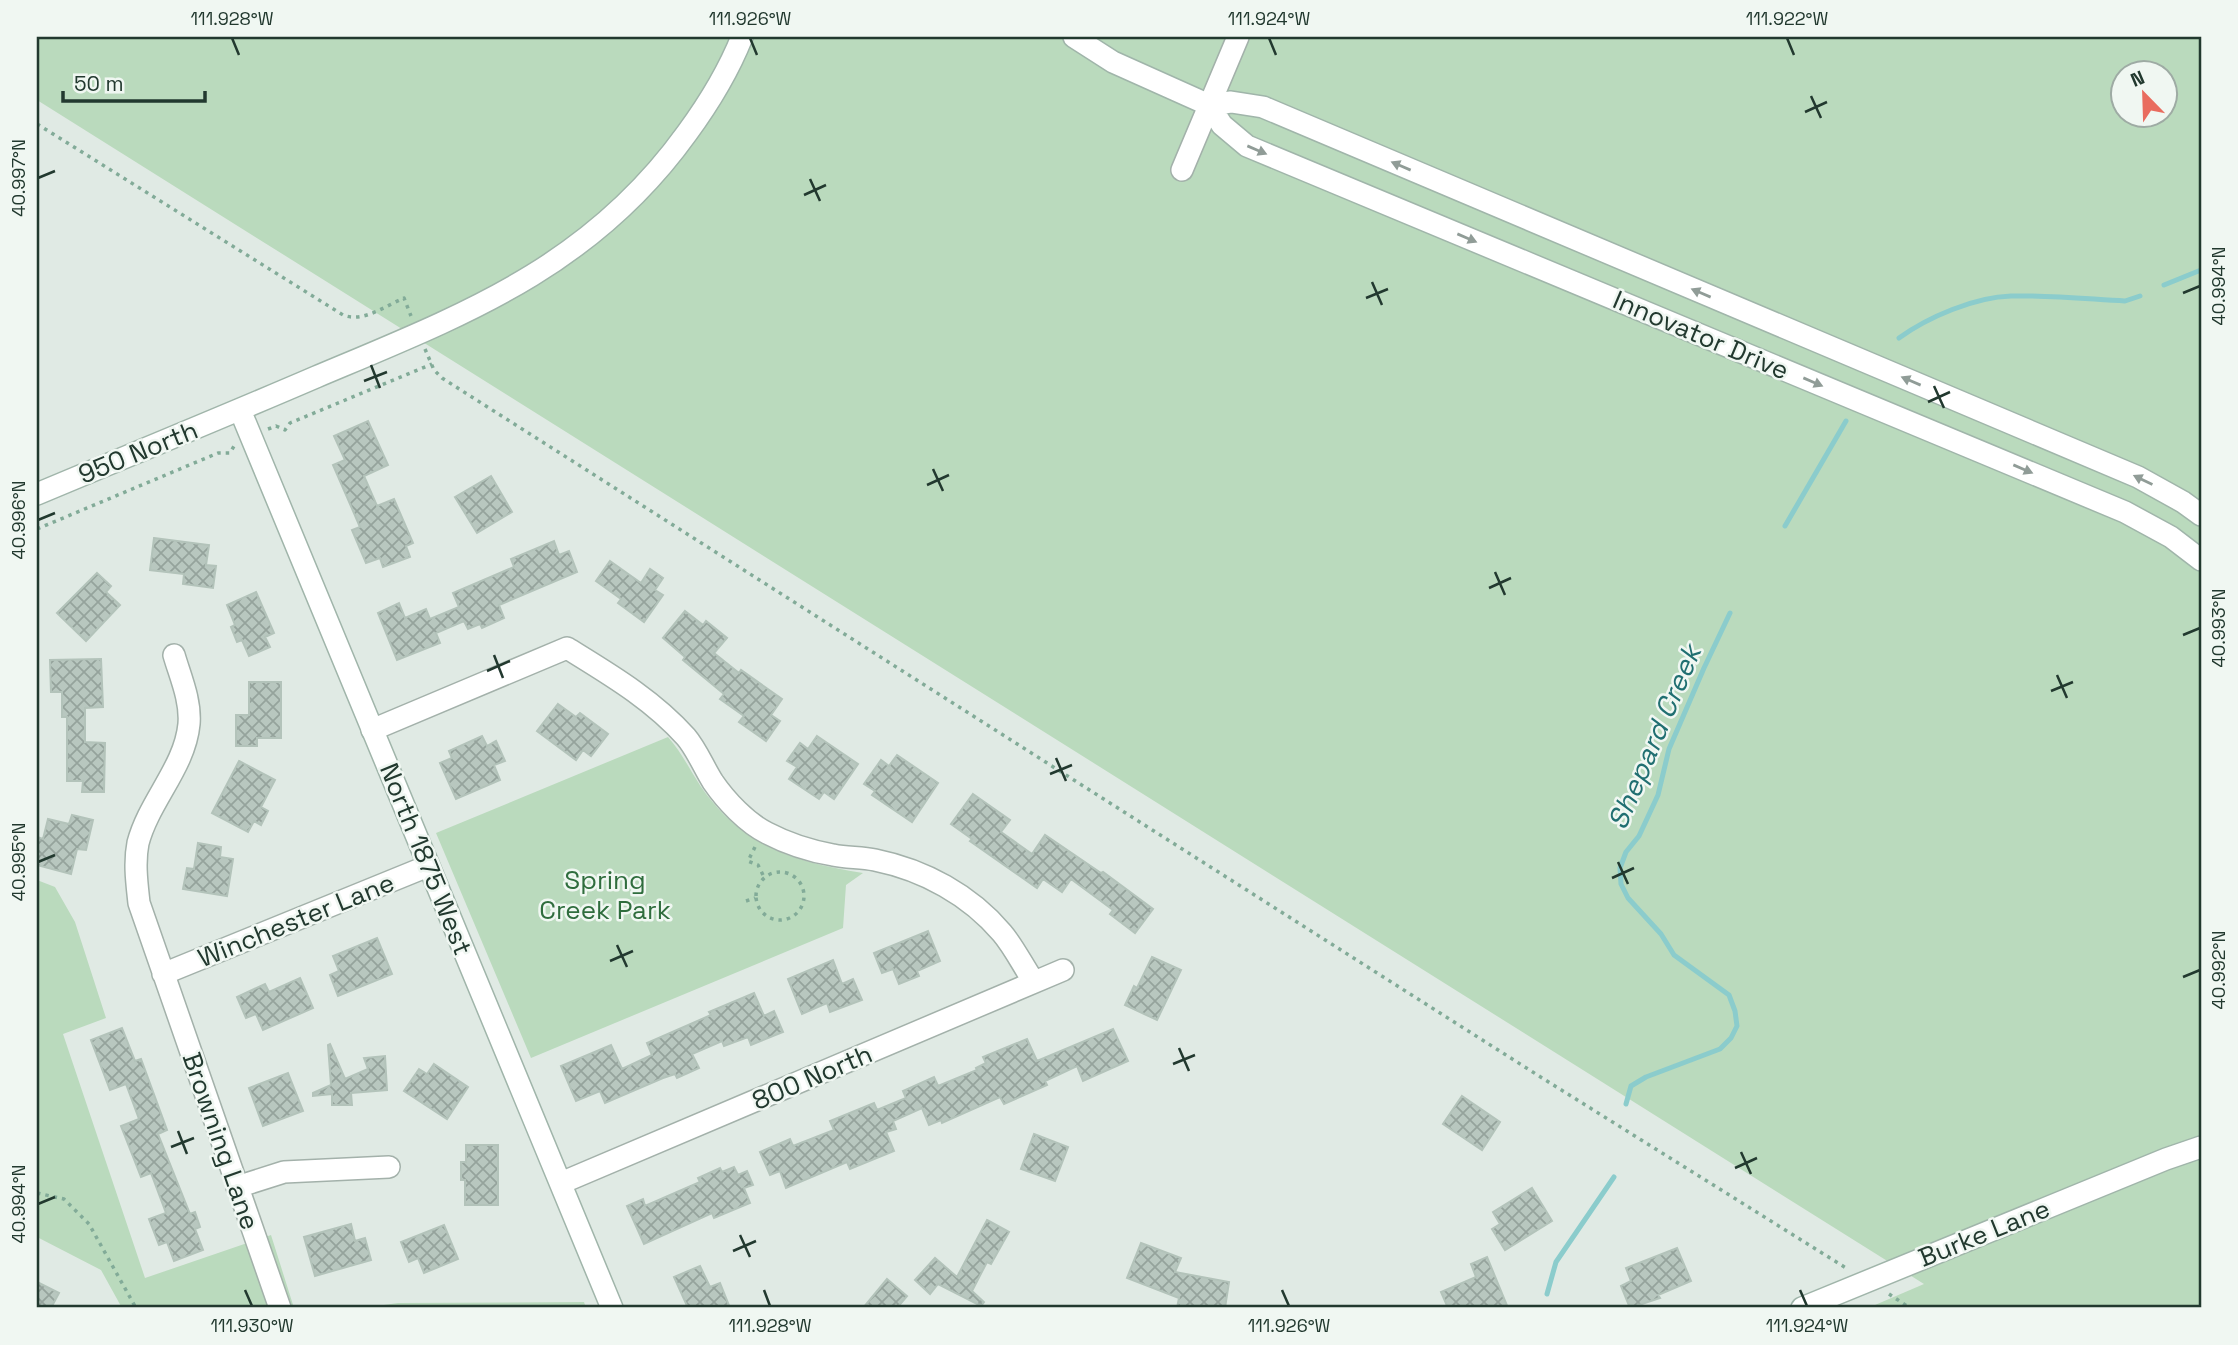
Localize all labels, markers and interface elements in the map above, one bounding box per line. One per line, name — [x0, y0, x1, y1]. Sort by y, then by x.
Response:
text: 111.928°W — [191, 7, 274, 30]
text: 111.926°W — [709, 7, 792, 30]
text: 111.924°W — [1228, 7, 1310, 30]
text: 111.922°W — [1746, 7, 1828, 30]
scale bar — [63, 60, 205, 104]
north arrow — [2108, 60, 2178, 130]
text: N — [2127, 65, 2148, 93]
text: 50 m — [74, 70, 124, 97]
text: 40.997°N — [7, 139, 30, 217]
one-way arrow — [1247, 145, 1268, 156]
one-way arrow — [1391, 160, 1412, 171]
one-way arrow — [1457, 233, 1478, 244]
text: 40.994°N — [2207, 246, 2230, 326]
street label: Innovator Drive — [1608, 283, 1794, 387]
one-way arrow — [1691, 287, 1712, 298]
one-way arrow — [1900, 375, 1921, 386]
one-way arrow — [1803, 376, 1824, 387]
street label: 950 North — [73, 413, 203, 491]
one-way arrow — [2013, 463, 2033, 475]
one-way arrow — [2133, 474, 2153, 486]
text: 40.996°N — [7, 481, 30, 559]
text: 40.993°N — [2207, 589, 2230, 667]
water label: Shepard Creek — [1599, 637, 1710, 835]
street label: North 1875 West — [372, 758, 480, 960]
text: 40.995°N — [7, 823, 30, 901]
park label: Spring Creek Park — [539, 863, 671, 927]
street label: Winchester Lane — [193, 865, 399, 975]
text: 40.992°N — [2207, 931, 2230, 1009]
street label: 800 North — [747, 1036, 877, 1118]
street label: Browning Lane — [175, 1048, 267, 1234]
text: 40.994°N — [7, 1164, 30, 1244]
street label: Burke Lane — [1913, 1191, 2055, 1275]
text: 111.930°W — [210, 1314, 294, 1337]
text: 111.928°W — [729, 1314, 812, 1337]
text: 111.926°W — [1248, 1314, 1331, 1337]
text: 111.924°W — [1766, 1314, 1848, 1337]

